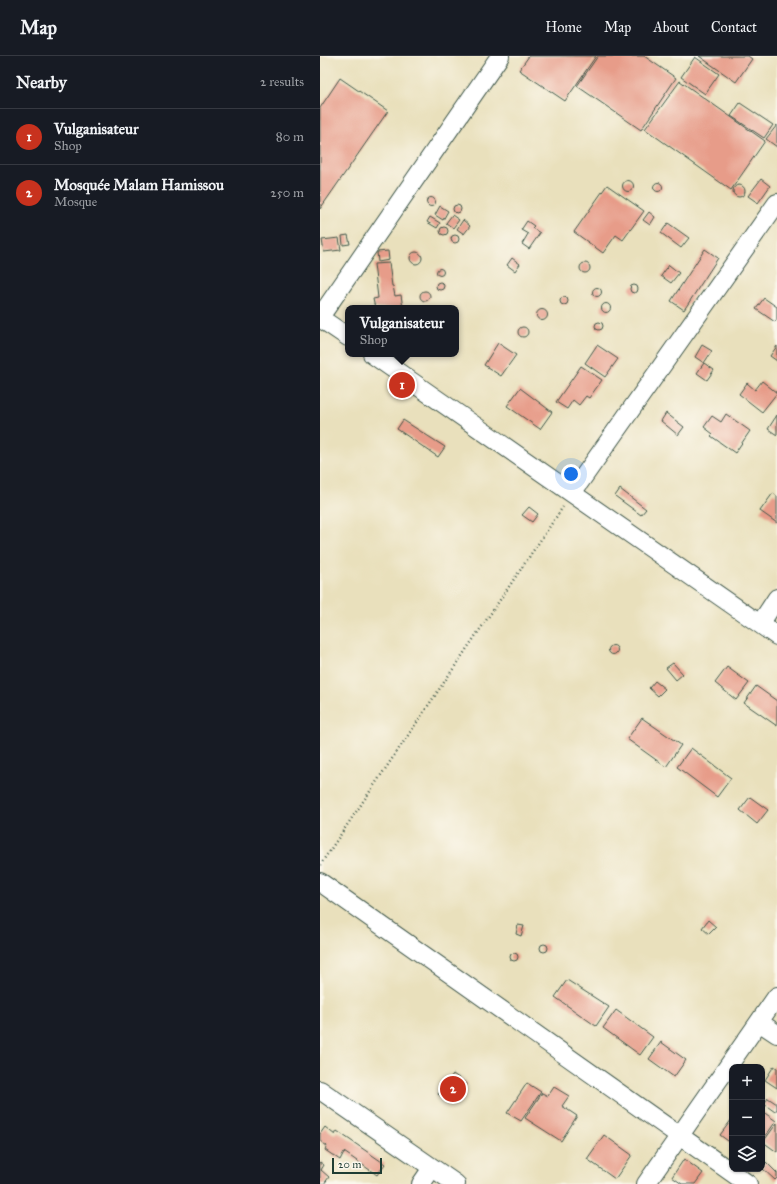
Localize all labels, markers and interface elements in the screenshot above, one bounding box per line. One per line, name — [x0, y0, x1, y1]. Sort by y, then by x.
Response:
text: Map — [20, 16, 57, 39]
text: Home — [545, 19, 582, 36]
text: Map — [604, 19, 631, 36]
text: About — [653, 19, 689, 36]
text: Contact — [711, 19, 757, 36]
text: Nearby — [16, 72, 67, 93]
text: 2 results — [260, 74, 304, 90]
text: Vulganisateur — [54, 120, 139, 138]
text: 1 — [26, 129, 32, 145]
text: 80 m — [276, 129, 304, 145]
text: Shop — [54, 138, 82, 154]
text: Mosquée Malam Hamissou — [54, 176, 224, 194]
text: 2 — [26, 185, 32, 201]
text: 250 m — [270, 185, 304, 201]
text: Mosque — [54, 194, 97, 210]
popup — [345, 305, 459, 357]
text: Vulganisateur — [360, 314, 444, 332]
text: Shop — [360, 332, 388, 348]
pin: 1 — [389, 370, 415, 400]
your location — [561, 464, 581, 484]
map controls — [729, 1064, 765, 1172]
button: + — [729, 1064, 765, 1100]
pin: 2 — [440, 1074, 466, 1104]
button: − — [729, 1100, 765, 1136]
button: layers — [729, 1136, 765, 1172]
scale bar — [332, 1156, 382, 1175]
text: 20 m — [338, 1158, 361, 1171]

